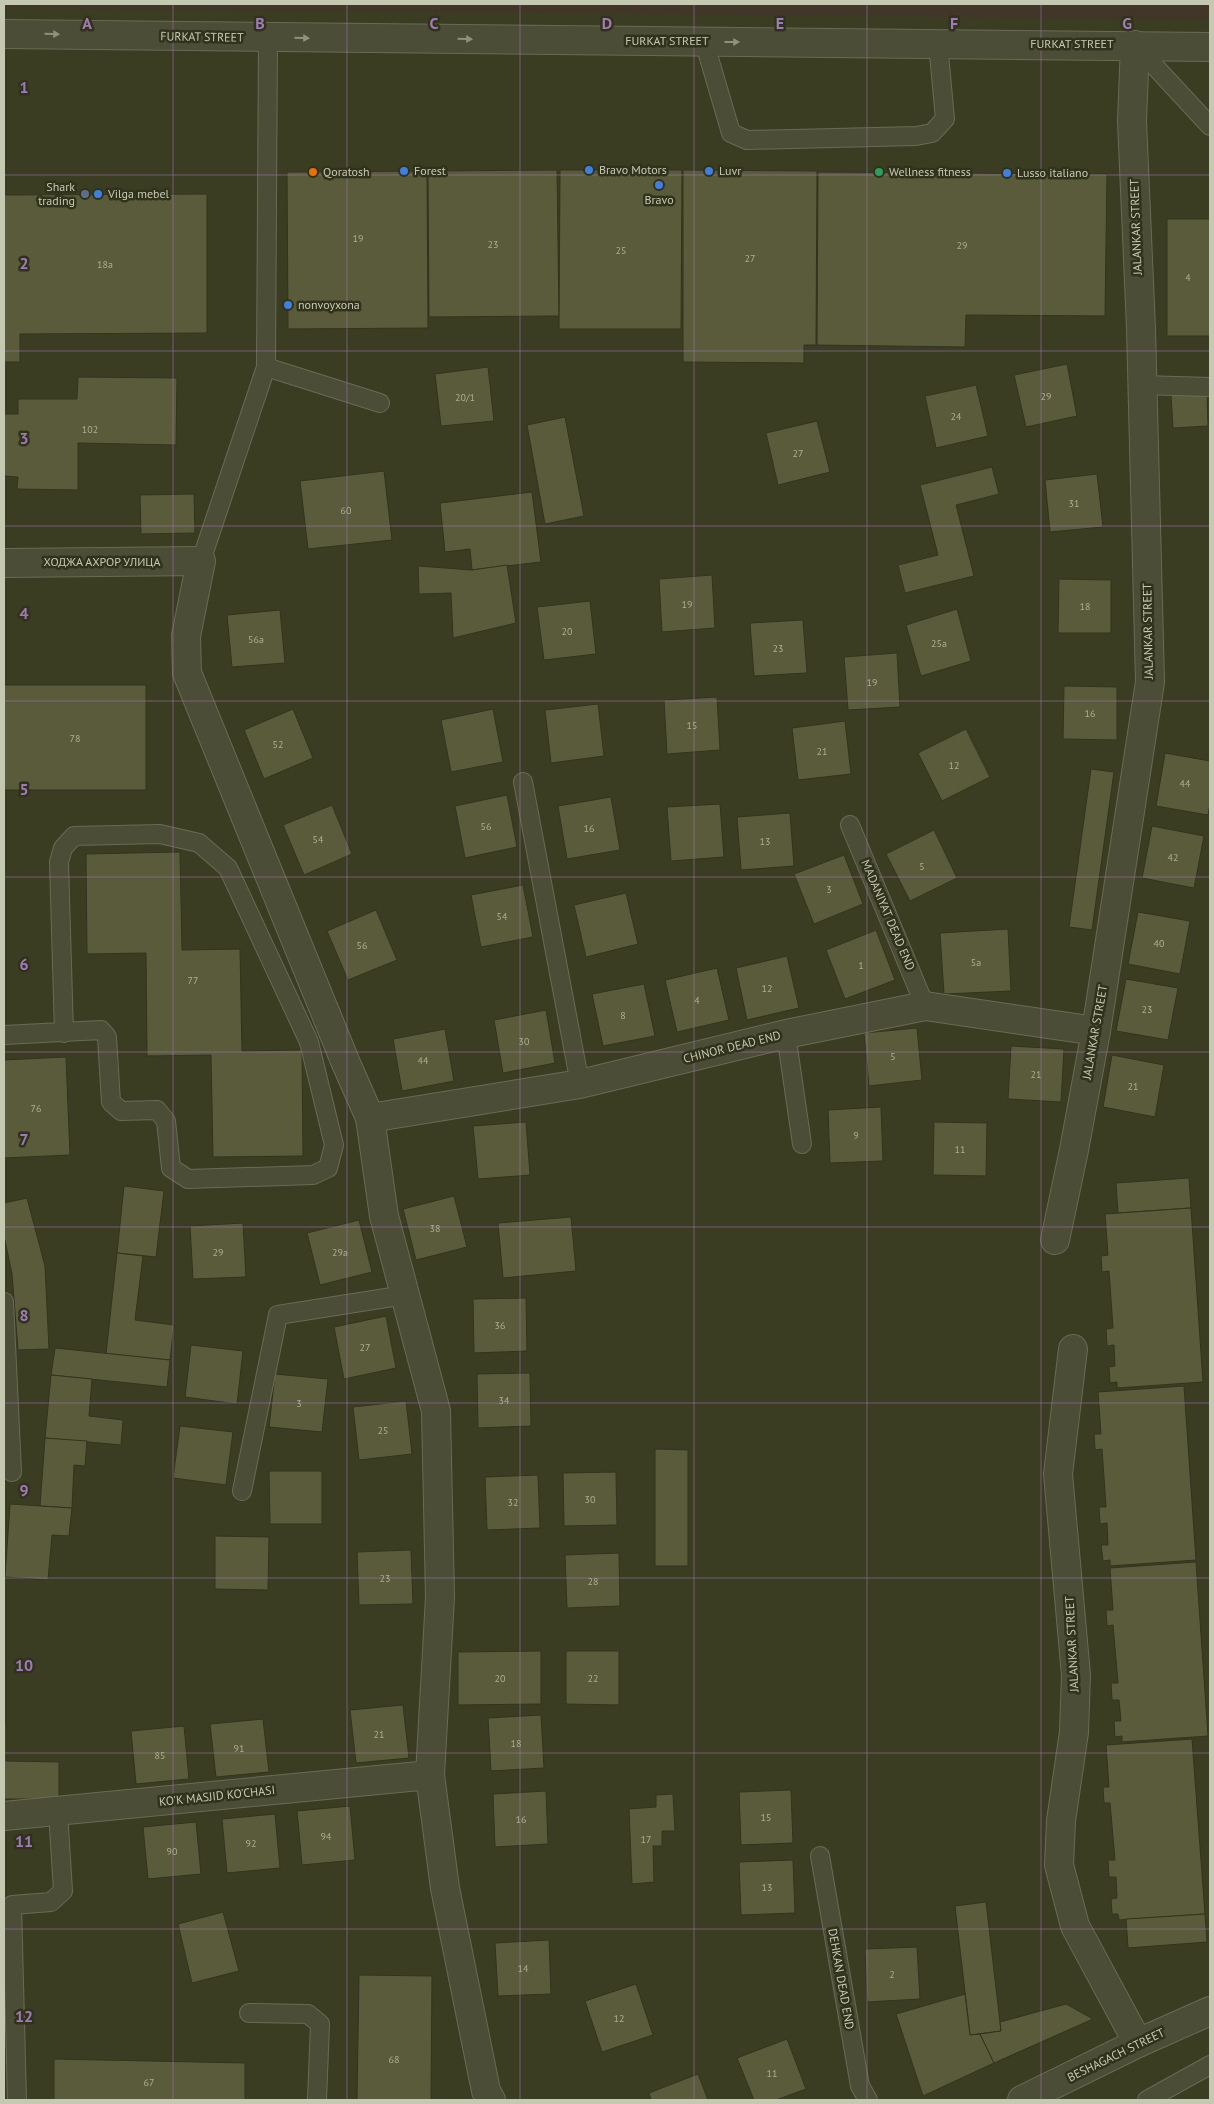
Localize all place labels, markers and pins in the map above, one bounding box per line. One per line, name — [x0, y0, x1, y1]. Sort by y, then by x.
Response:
place label: Bravo Motors — [599, 162, 667, 177]
place label: Forest — [414, 163, 446, 178]
place label: Luvr — [719, 163, 741, 178]
place label: Qoratosh — [323, 164, 370, 179]
marker: Bravo Motors — [583, 164, 595, 176]
place label: Wellness fitness — [889, 164, 971, 179]
marker: Forest — [398, 165, 410, 177]
marker: Luvr — [703, 165, 715, 177]
place label: Lusso italiano — [1017, 165, 1088, 180]
marker: Qoratosh — [307, 166, 319, 178]
marker: Wellness fitness — [873, 166, 885, 178]
marker: Lusso italiano — [1001, 167, 1013, 179]
place label: Shark trading — [38, 179, 75, 208]
marker: Bravo — [653, 179, 665, 191]
place label: Vilga mebel — [107, 186, 170, 201]
marker: Shark trading — [79, 188, 91, 200]
marker: Vilga mebel — [92, 188, 104, 200]
place label: Bravo — [644, 192, 674, 207]
place label: nonvoyxona — [298, 297, 360, 312]
marker: nonvoyxona — [282, 299, 294, 311]

